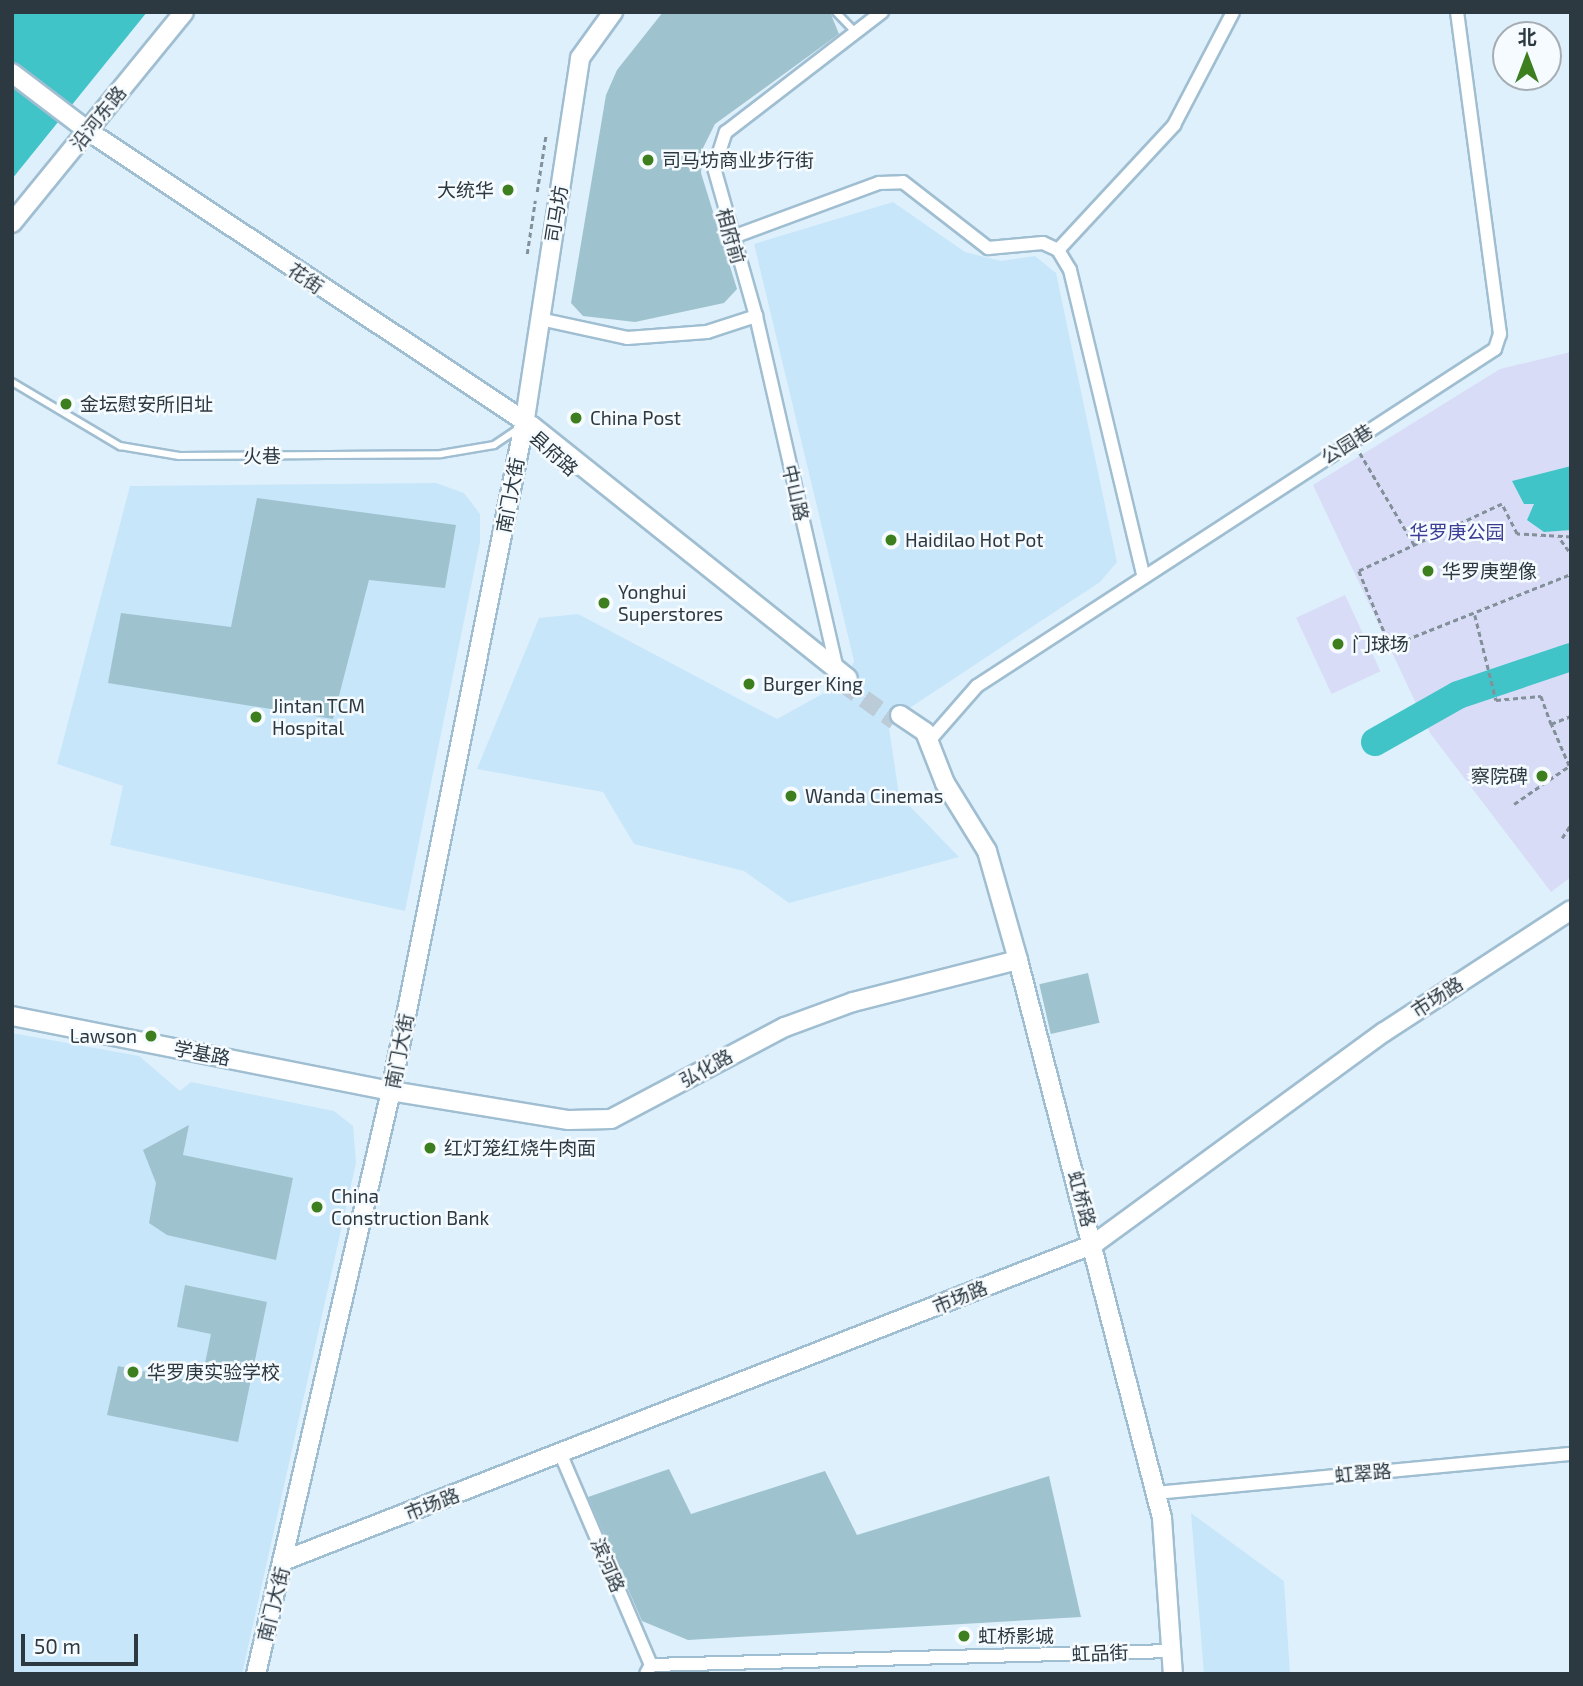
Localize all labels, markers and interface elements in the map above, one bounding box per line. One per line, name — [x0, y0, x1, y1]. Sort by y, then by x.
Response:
north arrow — [1492, 21, 1562, 91]
text: 北 — [1517, 25, 1537, 48]
street label: 沿河东路 — [65, 81, 131, 155]
place label: 司马坊商业步行街 — [662, 149, 814, 171]
marker: 司马坊商业步行街 — [640, 152, 656, 168]
place label: 大统华 — [437, 179, 494, 201]
marker: 大统华 — [500, 182, 516, 198]
street label: 司马坊 — [540, 184, 572, 244]
street label: 相府前 — [712, 205, 750, 267]
street label: 花街 — [284, 258, 328, 298]
place label: 金坛慰安所旧址 — [80, 393, 213, 415]
marker: 金坛慰安所旧址 — [58, 396, 74, 412]
place label: China Post — [590, 407, 681, 429]
marker: China Post — [568, 410, 584, 426]
street label: 公园巷 — [1317, 419, 1377, 469]
street label: 县府路 — [525, 425, 583, 481]
street label: 火巷 — [243, 445, 281, 467]
street label: 南门大街 — [492, 456, 528, 534]
street label: 中山路 — [778, 463, 814, 523]
park label: 华罗庚公园 — [1410, 521, 1504, 543]
place label: Haidilao Hot Pot — [905, 529, 1044, 551]
marker: Haidilao Hot Pot — [883, 532, 899, 548]
place label: 华罗庚塑像 — [1442, 560, 1537, 582]
marker: 华罗庚塑像 — [1420, 563, 1436, 579]
place label: Yonghui Superstores — [618, 581, 723, 625]
marker: Yonghui Superstores — [596, 595, 612, 611]
place label: 门球场 — [1352, 633, 1409, 655]
marker: 门球场 — [1330, 636, 1346, 652]
place label: Burger King — [763, 673, 863, 695]
marker: Burger King — [741, 676, 757, 692]
place label: Jintan TCM Hospital — [272, 695, 365, 739]
marker: Jintan TCM Hospital — [246, 707, 266, 727]
place label: 察院碑 — [1471, 765, 1528, 787]
marker: 察院碑 — [1534, 768, 1550, 784]
place label: Wanda Cinemas — [805, 785, 943, 807]
marker: Wanda Cinemas — [783, 788, 799, 804]
street label: 市场路 — [1407, 972, 1467, 1022]
street label: 南门大街 — [381, 1012, 417, 1090]
place label: Lawson — [70, 1025, 137, 1047]
marker: Lawson — [143, 1028, 159, 1044]
street label: 学基路 — [172, 1036, 232, 1070]
street label: 弘化路 — [676, 1044, 736, 1092]
place label: 红灯笼红烧牛肉面 — [444, 1137, 596, 1159]
marker: 红灯笼红烧牛肉面 — [422, 1140, 438, 1156]
street label: 虹桥路 — [1064, 1169, 1100, 1229]
place label: China Construction Bank — [331, 1185, 489, 1229]
marker: China Construction Bank — [309, 1199, 325, 1215]
street label: 市场路 — [929, 1276, 991, 1318]
place label: 华罗庚实验学校 — [147, 1361, 280, 1383]
marker: 华罗庚实验学校 — [125, 1364, 141, 1380]
street label: 虹翠路 — [1334, 1459, 1392, 1487]
street label: 市场路 — [401, 1483, 463, 1525]
street label: 滨河路 — [586, 1534, 630, 1596]
street label: 南门大街 — [253, 1564, 293, 1644]
scale bar — [24, 1620, 142, 1664]
place label: 虹桥影城 — [978, 1625, 1054, 1647]
marker: 虹桥影城 — [956, 1628, 972, 1644]
text: 50 m — [34, 1633, 81, 1658]
street label: 虹品街 — [1071, 1641, 1129, 1665]

